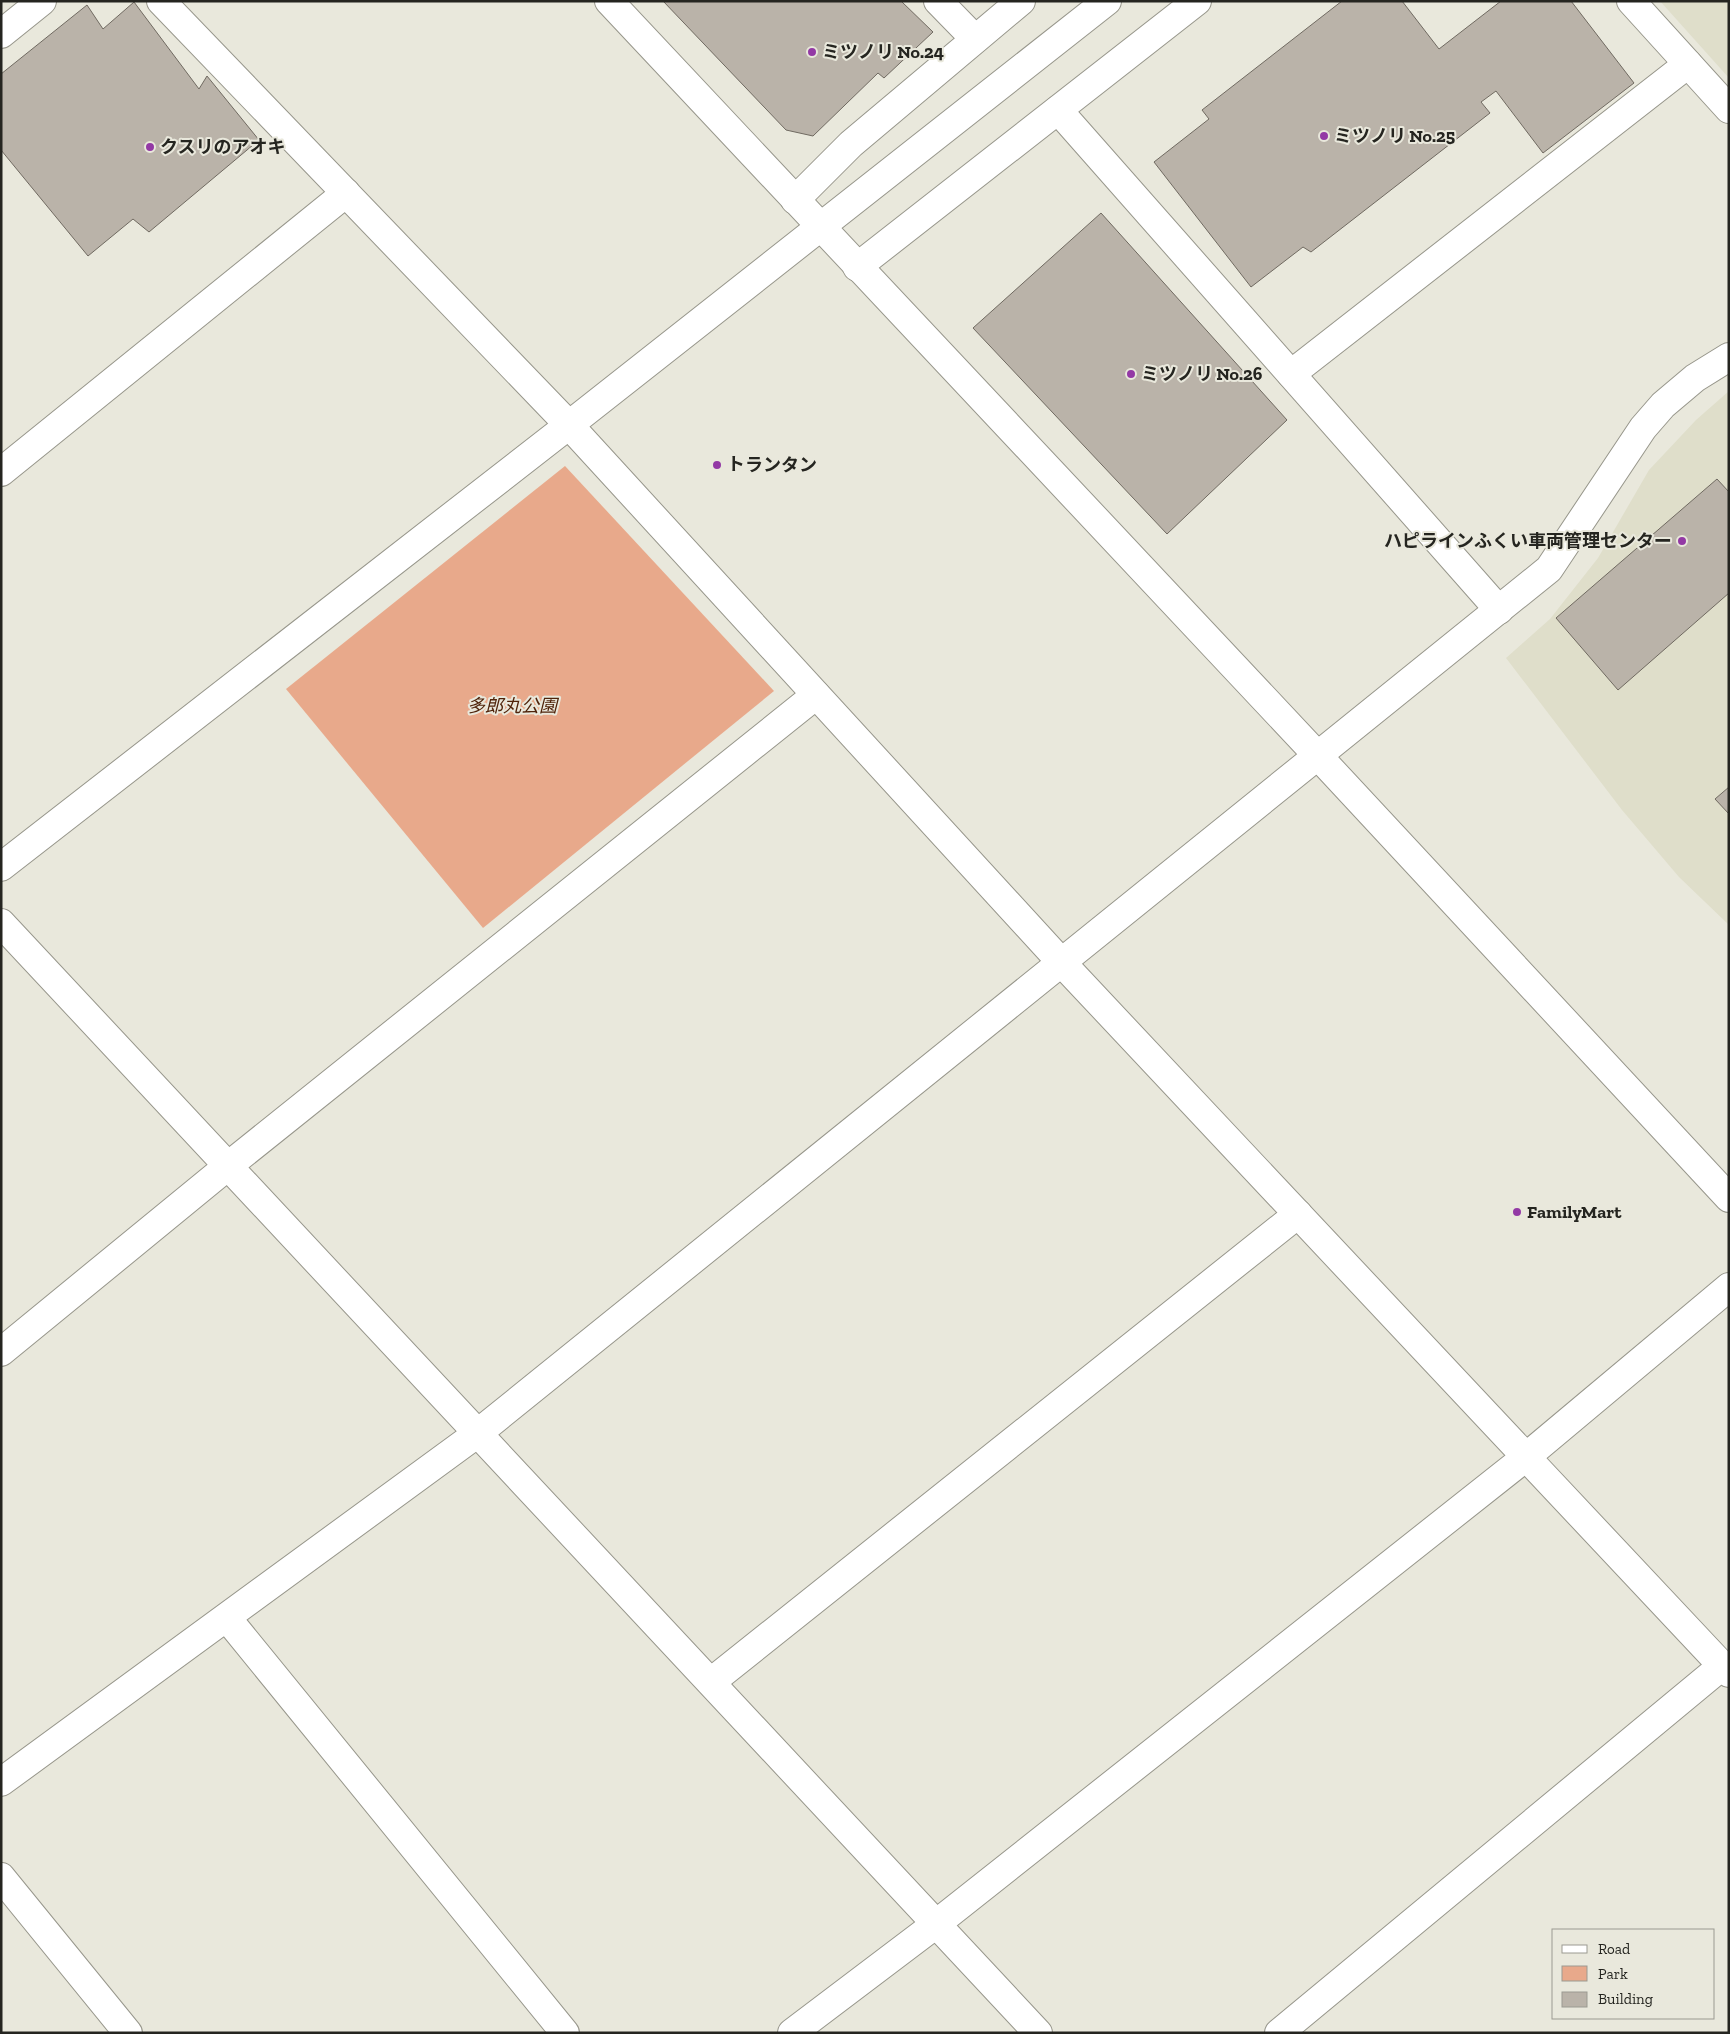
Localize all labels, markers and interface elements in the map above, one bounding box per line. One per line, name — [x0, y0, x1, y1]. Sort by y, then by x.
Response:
place label: ミツノリ No.24 — [822, 41, 944, 63]
marker: ミツノリ No.24 — [806, 46, 818, 58]
place label: ミツノリ No.25 — [1334, 125, 1455, 147]
marker: ミツノリ No.25 — [1318, 130, 1330, 142]
place label: クスリのアオキ — [160, 136, 285, 158]
marker: クスリのアオキ — [144, 141, 156, 153]
place label: ミツノリ No.26 — [1141, 363, 1263, 385]
marker: ミツノリ No.26 — [1125, 368, 1137, 380]
place label: トランタン — [727, 454, 817, 476]
marker: トランタン — [711, 459, 723, 471]
place label: ハピラインふくい車両管理センター — [1384, 530, 1672, 552]
marker: ハピラインふくい車両管理センター — [1676, 535, 1688, 547]
park label: 多郎丸公園 — [467, 695, 560, 717]
place label: FamilyMart — [1527, 1201, 1622, 1223]
marker: FamilyMart — [1511, 1206, 1523, 1218]
legend — [1552, 1929, 1715, 2019]
text: Road — [1598, 1940, 1631, 1958]
text: Park — [1598, 1965, 1628, 1983]
text: Building — [1598, 1990, 1653, 2008]

